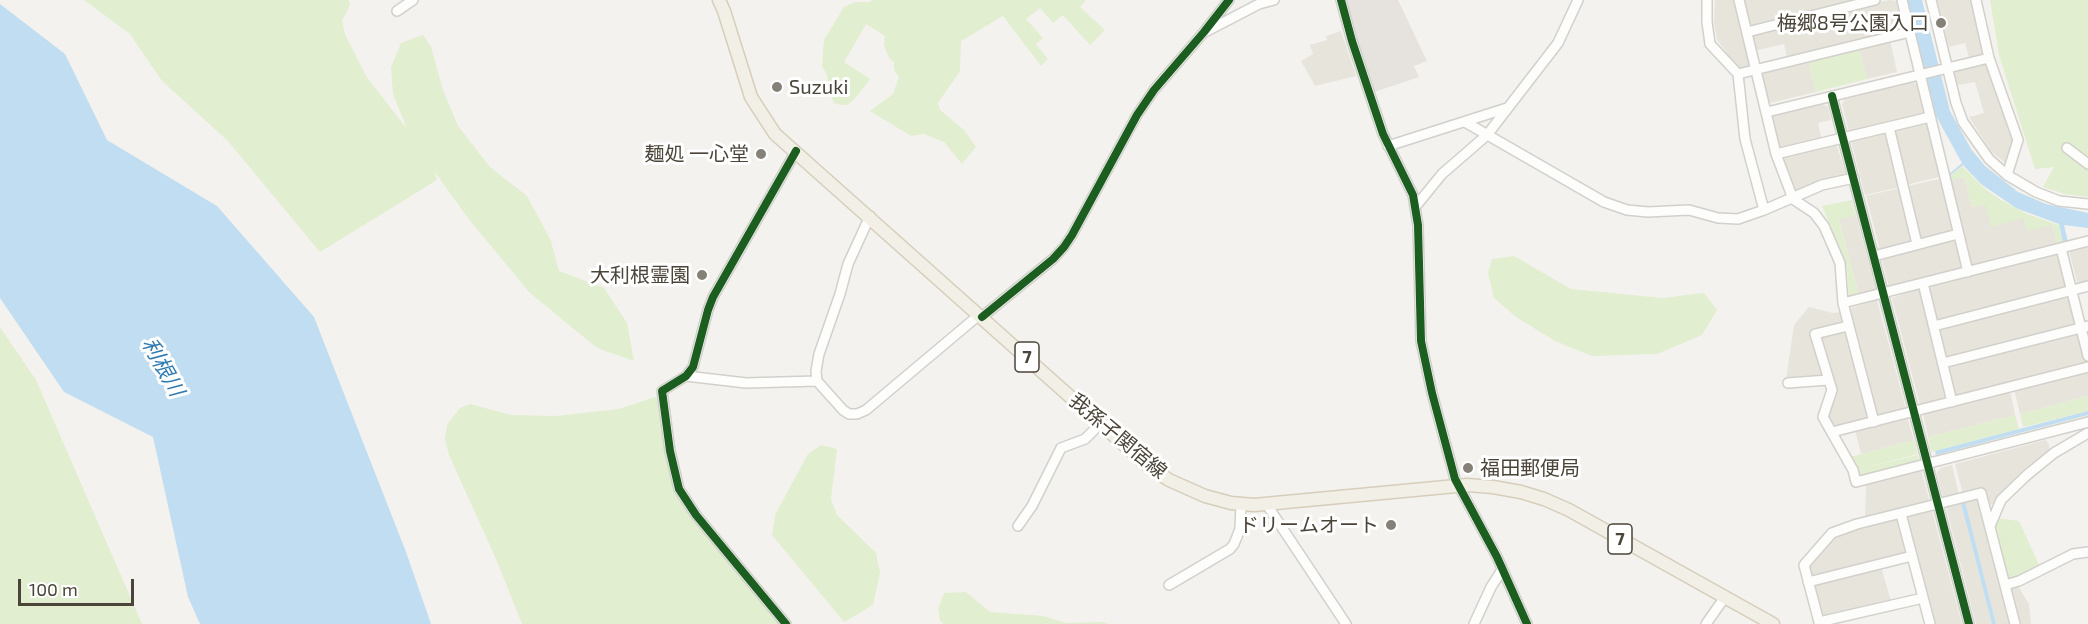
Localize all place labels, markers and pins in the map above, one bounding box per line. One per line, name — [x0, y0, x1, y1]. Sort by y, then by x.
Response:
place label: 梅郷8号公園入口 — [1777, 11, 1929, 35]
marker: 梅郷8号公園入口 — [1934, 16, 1948, 30]
place label: Suzuki — [789, 75, 848, 99]
marker: Suzuki — [770, 80, 784, 94]
place label: 麺処 一心堂 — [645, 142, 749, 166]
marker: 麺処 一心堂 — [754, 147, 768, 161]
place label: 大利根霊園 — [590, 263, 690, 287]
marker: 大利根霊園 — [695, 268, 709, 282]
place label: 福田郵便局 — [1480, 456, 1580, 480]
marker: 福田郵便局 — [1461, 461, 1475, 475]
place label: ドリームオート — [1239, 513, 1379, 537]
marker: ドリームオート — [1384, 518, 1398, 532]

